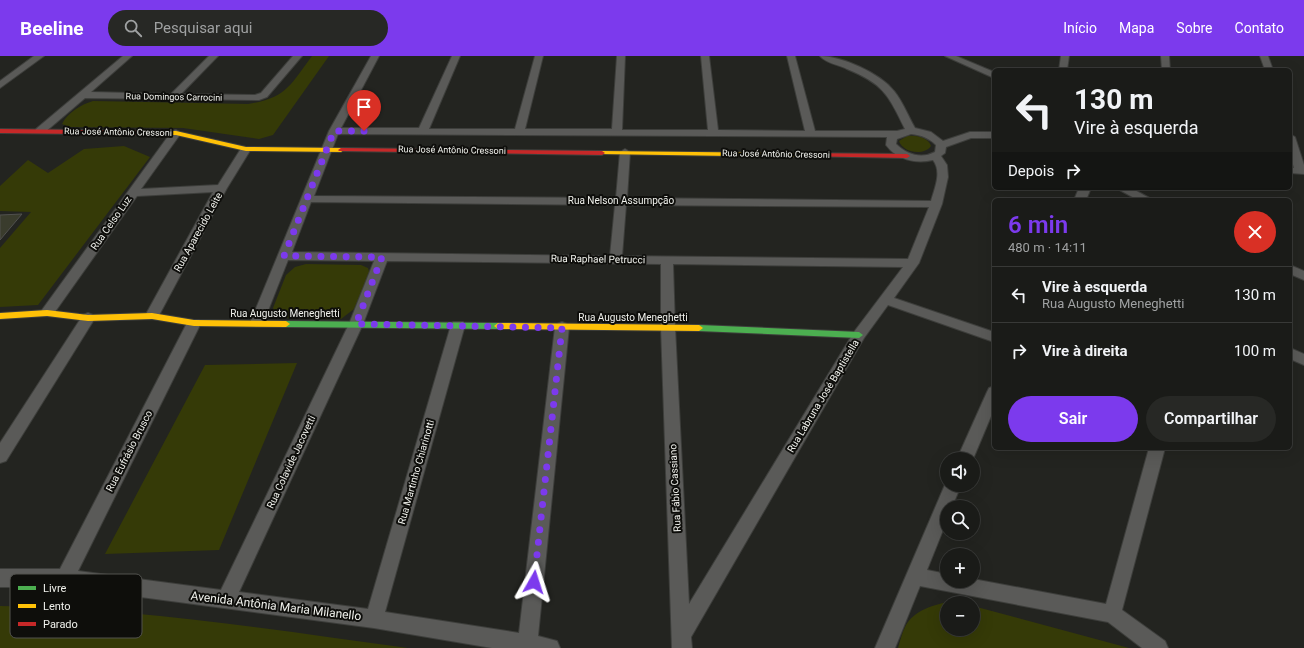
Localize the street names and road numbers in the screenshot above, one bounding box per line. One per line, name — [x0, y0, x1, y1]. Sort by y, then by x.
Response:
street label: Rua Domingos Carrocini — [126, 91, 222, 103]
street label: Rua José Antônio Cressoni — [64, 126, 172, 138]
street label: Rua José Antônio Cressoni — [398, 144, 506, 156]
street label: Rua José Antônio Cressoni — [722, 148, 830, 160]
street label: Rua Aparecido Leite — [172, 190, 224, 274]
street label: Rua Celso Luz — [88, 194, 134, 252]
street label: Rua Nelson Assumpção — [568, 195, 675, 206]
street label: Rua Raphael Petrucci — [551, 253, 645, 265]
street label: Rua Augusto Meneghetti — [230, 308, 340, 319]
street label: Rua Augusto Meneghetti — [578, 312, 688, 323]
street label: Rua Labruna José Baptistella — [785, 338, 861, 454]
street label: Rua Eufrásio Brusco — [104, 408, 154, 494]
street label: Rua Colavide Jacovetti — [265, 414, 317, 510]
street label: Rua Martinho Chiarinotti — [396, 418, 436, 526]
street label: Rua Fábio Cassiano — [667, 443, 683, 532]
street label: Avenida Antônia Maria Milanello — [190, 589, 362, 623]

